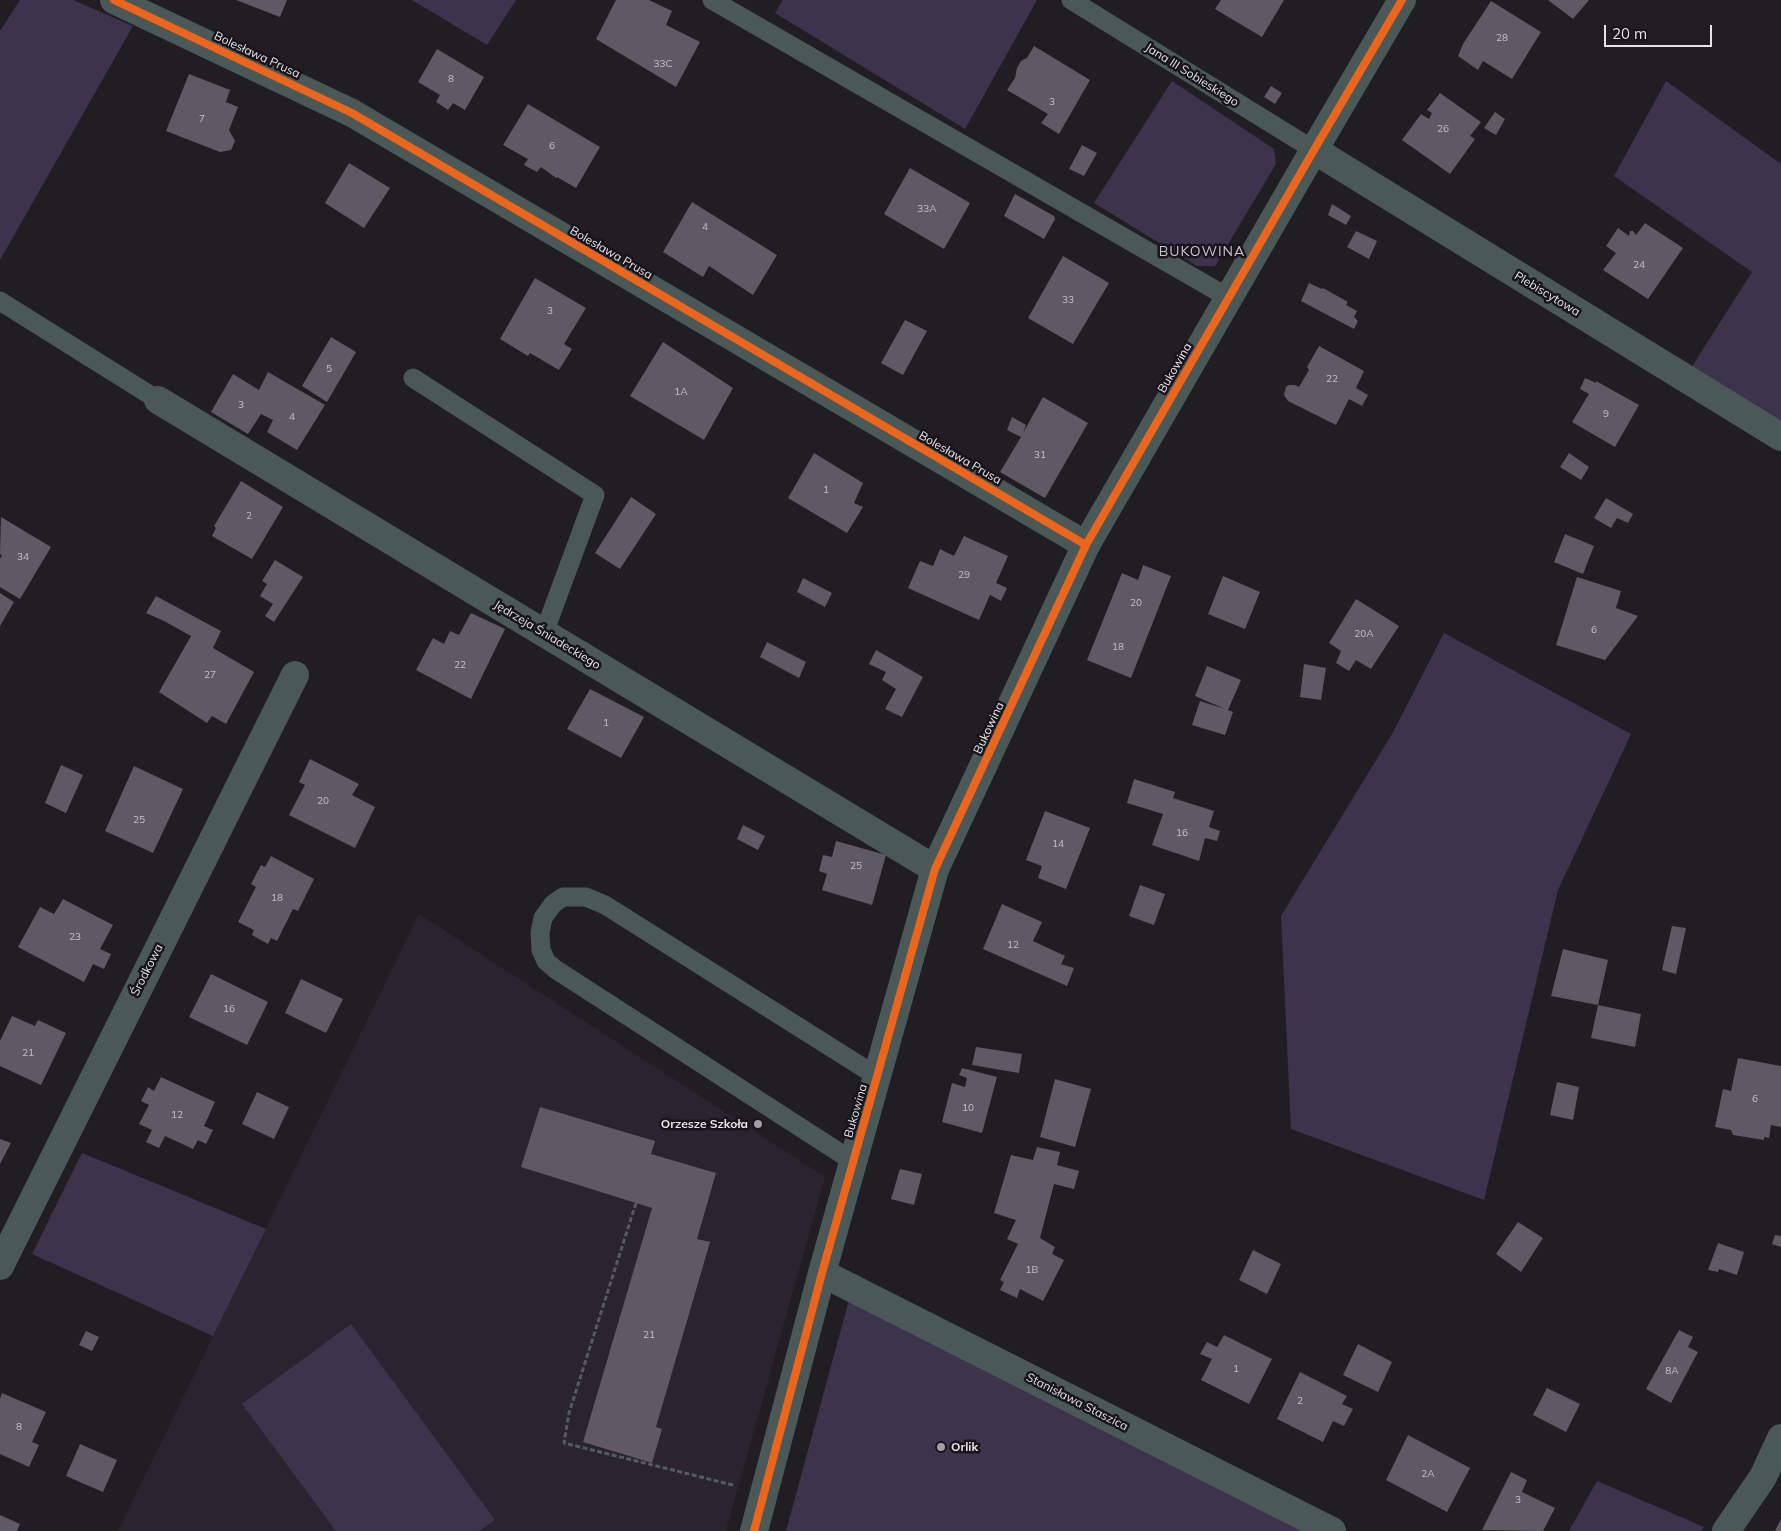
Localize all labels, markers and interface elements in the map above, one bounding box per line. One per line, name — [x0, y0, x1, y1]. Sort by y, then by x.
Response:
scale bar — [1606, 15, 1714, 47]
text: 20 m — [1612, 24, 1647, 43]
street label: Bolesława Prusa — [212, 29, 302, 81]
house number: 28 — [1496, 32, 1508, 44]
street label: Jana III Sobieskiego — [1143, 40, 1241, 110]
house number: 33C — [654, 58, 672, 70]
house number: 8 — [448, 73, 454, 85]
house number: 3 — [1049, 96, 1055, 108]
house number: 7 — [199, 113, 205, 125]
house number: 26 — [1437, 123, 1449, 135]
house number: 6 — [549, 140, 555, 152]
house number: 33A — [917, 203, 937, 215]
house number: 4 — [702, 221, 708, 233]
street label: Bolesława Prusa — [567, 223, 655, 283]
district label: BUKOWINA — [1158, 244, 1246, 260]
house number: 24 — [1633, 259, 1645, 271]
street label: Plebiscytowa — [1512, 269, 1582, 319]
house number: 33 — [1062, 294, 1074, 306]
house number: 3 — [547, 305, 553, 317]
street label: Bukowina — [1155, 340, 1195, 396]
house number: 5 — [326, 363, 332, 375]
house number: 22 — [1326, 373, 1338, 385]
house number: 1A — [674, 386, 688, 398]
house number: 3 — [238, 399, 244, 411]
house number: 9 — [1603, 408, 1609, 420]
house number: 4 — [289, 411, 295, 423]
street label: Bolesława Prusa — [916, 428, 1004, 488]
house number: 31 — [1034, 449, 1046, 461]
house number: 1 — [823, 484, 829, 496]
house number: 2 — [246, 510, 252, 522]
house number: 34 — [17, 551, 29, 563]
house number: 29 — [958, 569, 970, 581]
street label: Jędrzeja Śniadeckiego — [491, 597, 603, 673]
house number: 20 — [1130, 597, 1142, 609]
house number: 6 — [1591, 624, 1597, 636]
house number: 20A — [1354, 628, 1374, 640]
house number: 18 — [1112, 641, 1124, 653]
house number: 22 — [454, 659, 466, 671]
house number: 27 — [204, 669, 216, 681]
street label: Bukowina — [971, 700, 1007, 756]
house number: 1 — [603, 717, 609, 729]
house number: 20 — [317, 795, 329, 807]
house number: 25 — [133, 814, 145, 826]
house number: 16 — [1176, 827, 1188, 839]
house number: 14 — [1052, 838, 1064, 850]
house number: 25 — [850, 860, 862, 872]
house number: 18 — [271, 892, 283, 904]
house number: 23 — [69, 931, 81, 943]
house number: 12 — [1007, 939, 1019, 951]
street label: Środkowa — [128, 942, 166, 998]
house number: 16 — [223, 1003, 235, 1015]
house number: 21 — [22, 1047, 34, 1059]
street label: Bukowina — [841, 1082, 871, 1140]
house number: 6 — [1752, 1093, 1758, 1105]
house number: 10 — [962, 1102, 974, 1114]
house number: 12 — [171, 1109, 183, 1121]
place label: Orzesze Szkoła — [661, 1117, 748, 1131]
marker: Orzesze Szkoła — [752, 1118, 764, 1130]
house number: 1B — [1026, 1264, 1038, 1276]
house number: 21 — [643, 1329, 655, 1341]
house number: 1 — [1233, 1363, 1239, 1375]
house number: 8A — [1665, 1365, 1679, 1377]
street label: Stanisława Staszica — [1024, 1370, 1130, 1434]
house number: 2 — [1297, 1395, 1303, 1407]
house number: 8 — [16, 1421, 22, 1433]
place label: Orlik — [951, 1440, 978, 1454]
marker: Orlik — [935, 1441, 947, 1453]
house number: 2A — [1421, 1468, 1435, 1480]
house number: 3 — [1515, 1494, 1521, 1506]

